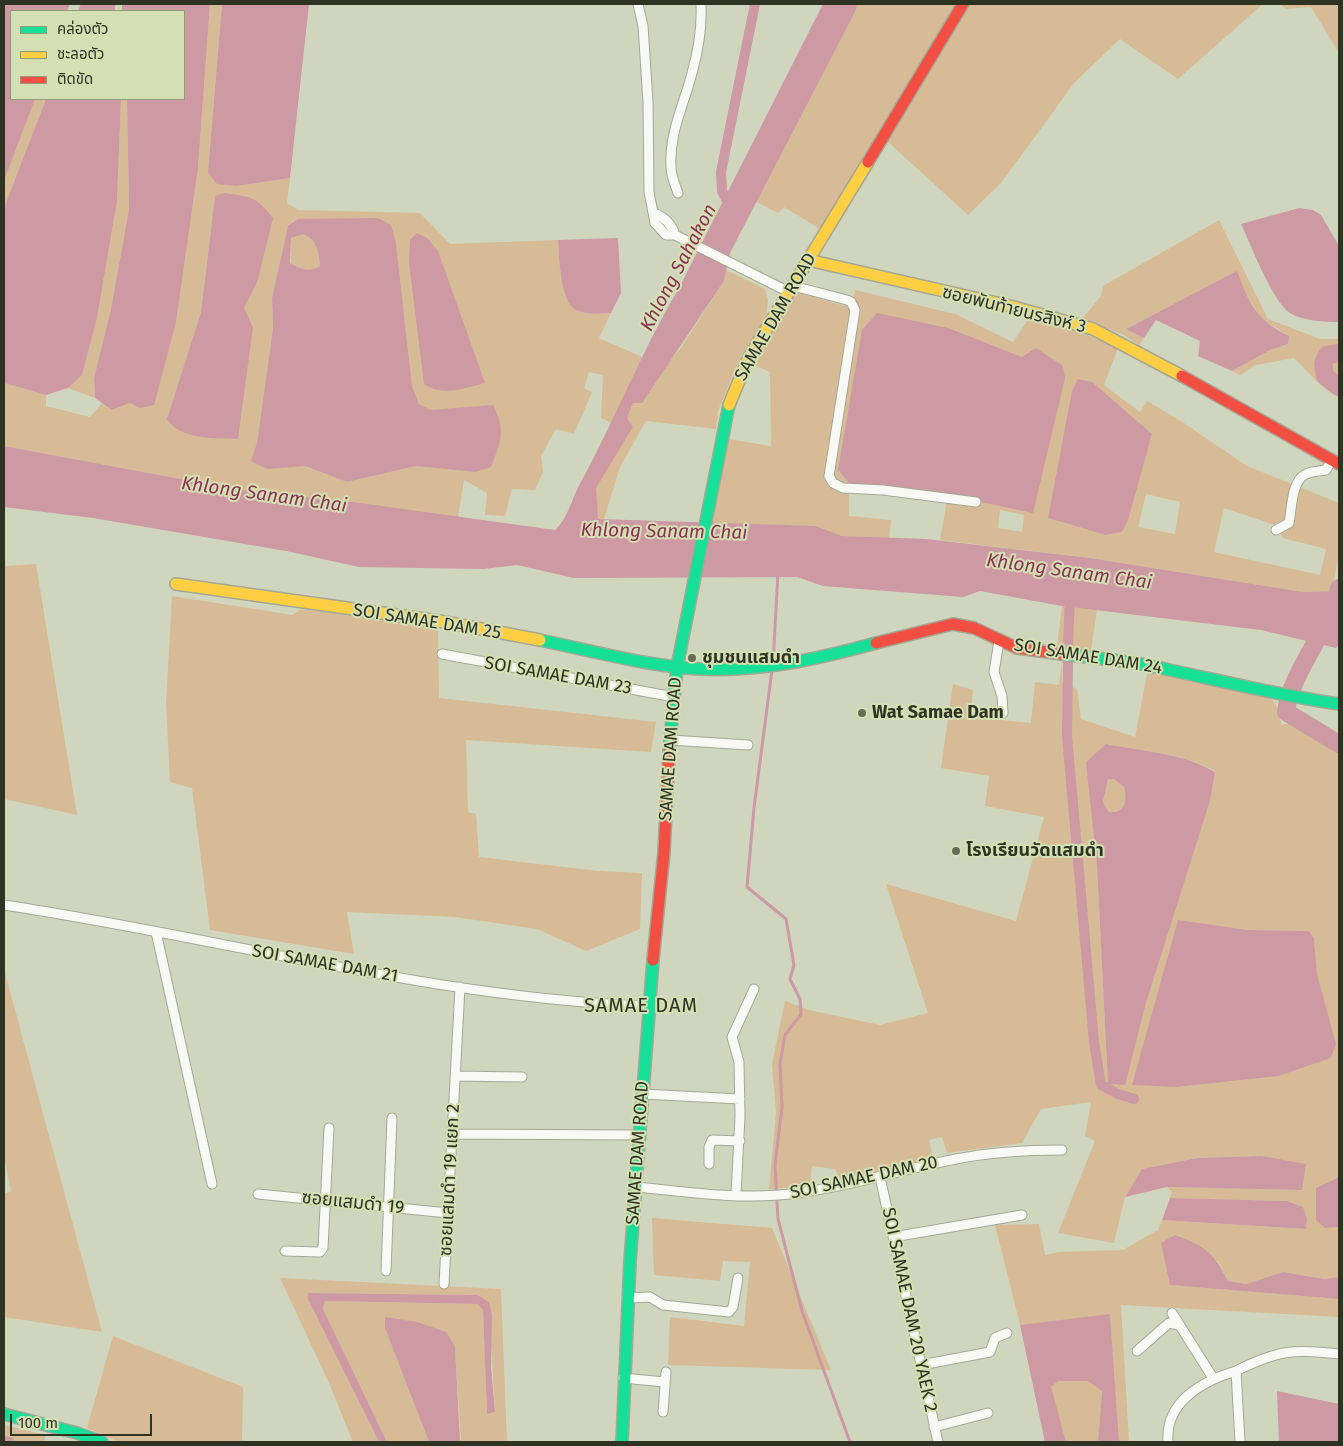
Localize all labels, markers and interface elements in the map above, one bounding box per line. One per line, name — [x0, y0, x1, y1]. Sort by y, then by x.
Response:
legend — [10, 10, 185, 100]
text: คล่องตัว — [57, 20, 108, 38]
text: ชะลอตัว — [57, 45, 104, 63]
text: ติดขัด — [57, 70, 93, 88]
water label: Khlong Sahakon — [636, 201, 722, 335]
street label: SAMAE DAM ROAD — [731, 249, 821, 385]
street label: ซอยพันท้ายนรสิงห์ 3 — [940, 282, 1088, 338]
water label: Khlong Sanam Chai — [180, 472, 348, 518]
water label: Khlong Sanam Chai — [580, 519, 748, 545]
water label: Khlong Sanam Chai — [985, 549, 1153, 595]
street label: SOI SAMAE DAM 25 — [351, 600, 503, 644]
street label: SOI SAMAE DAM 24 — [1012, 635, 1164, 679]
place label: ชุมชนแสมดำ — [702, 647, 800, 669]
street label: SOI SAMAE DAM 23 — [483, 652, 633, 700]
marker: ชุมชนแสมดำ — [686, 652, 698, 664]
street label: SAMAE DAM ROAD — [655, 676, 687, 822]
place label: Wat Samae Dam — [872, 702, 1004, 724]
marker: Wat Samae Dam — [856, 707, 868, 719]
place label: โรงเรียนวัดแสมดำ — [966, 840, 1104, 862]
marker: โรงเรียนวัดแสมดำ — [950, 845, 962, 857]
street label: SOI SAMAE DAM 21 — [250, 941, 400, 987]
district label: SAMAE DAM — [583, 994, 699, 1018]
street label: SAMAE DAM ROAD — [622, 1080, 654, 1226]
street label: ซอยแสมดำ 19 แยก 2 — [435, 1103, 465, 1257]
street label: SOI SAMAE DAM 20 — [788, 1152, 940, 1204]
street label: ซอยแสมดำ 19 — [301, 1187, 405, 1219]
street label: SOI SAMAE DAM 20 YAEK 2 — [877, 1206, 941, 1414]
scale bar — [12, 1404, 155, 1436]
text: 100 m — [18, 1414, 58, 1432]

